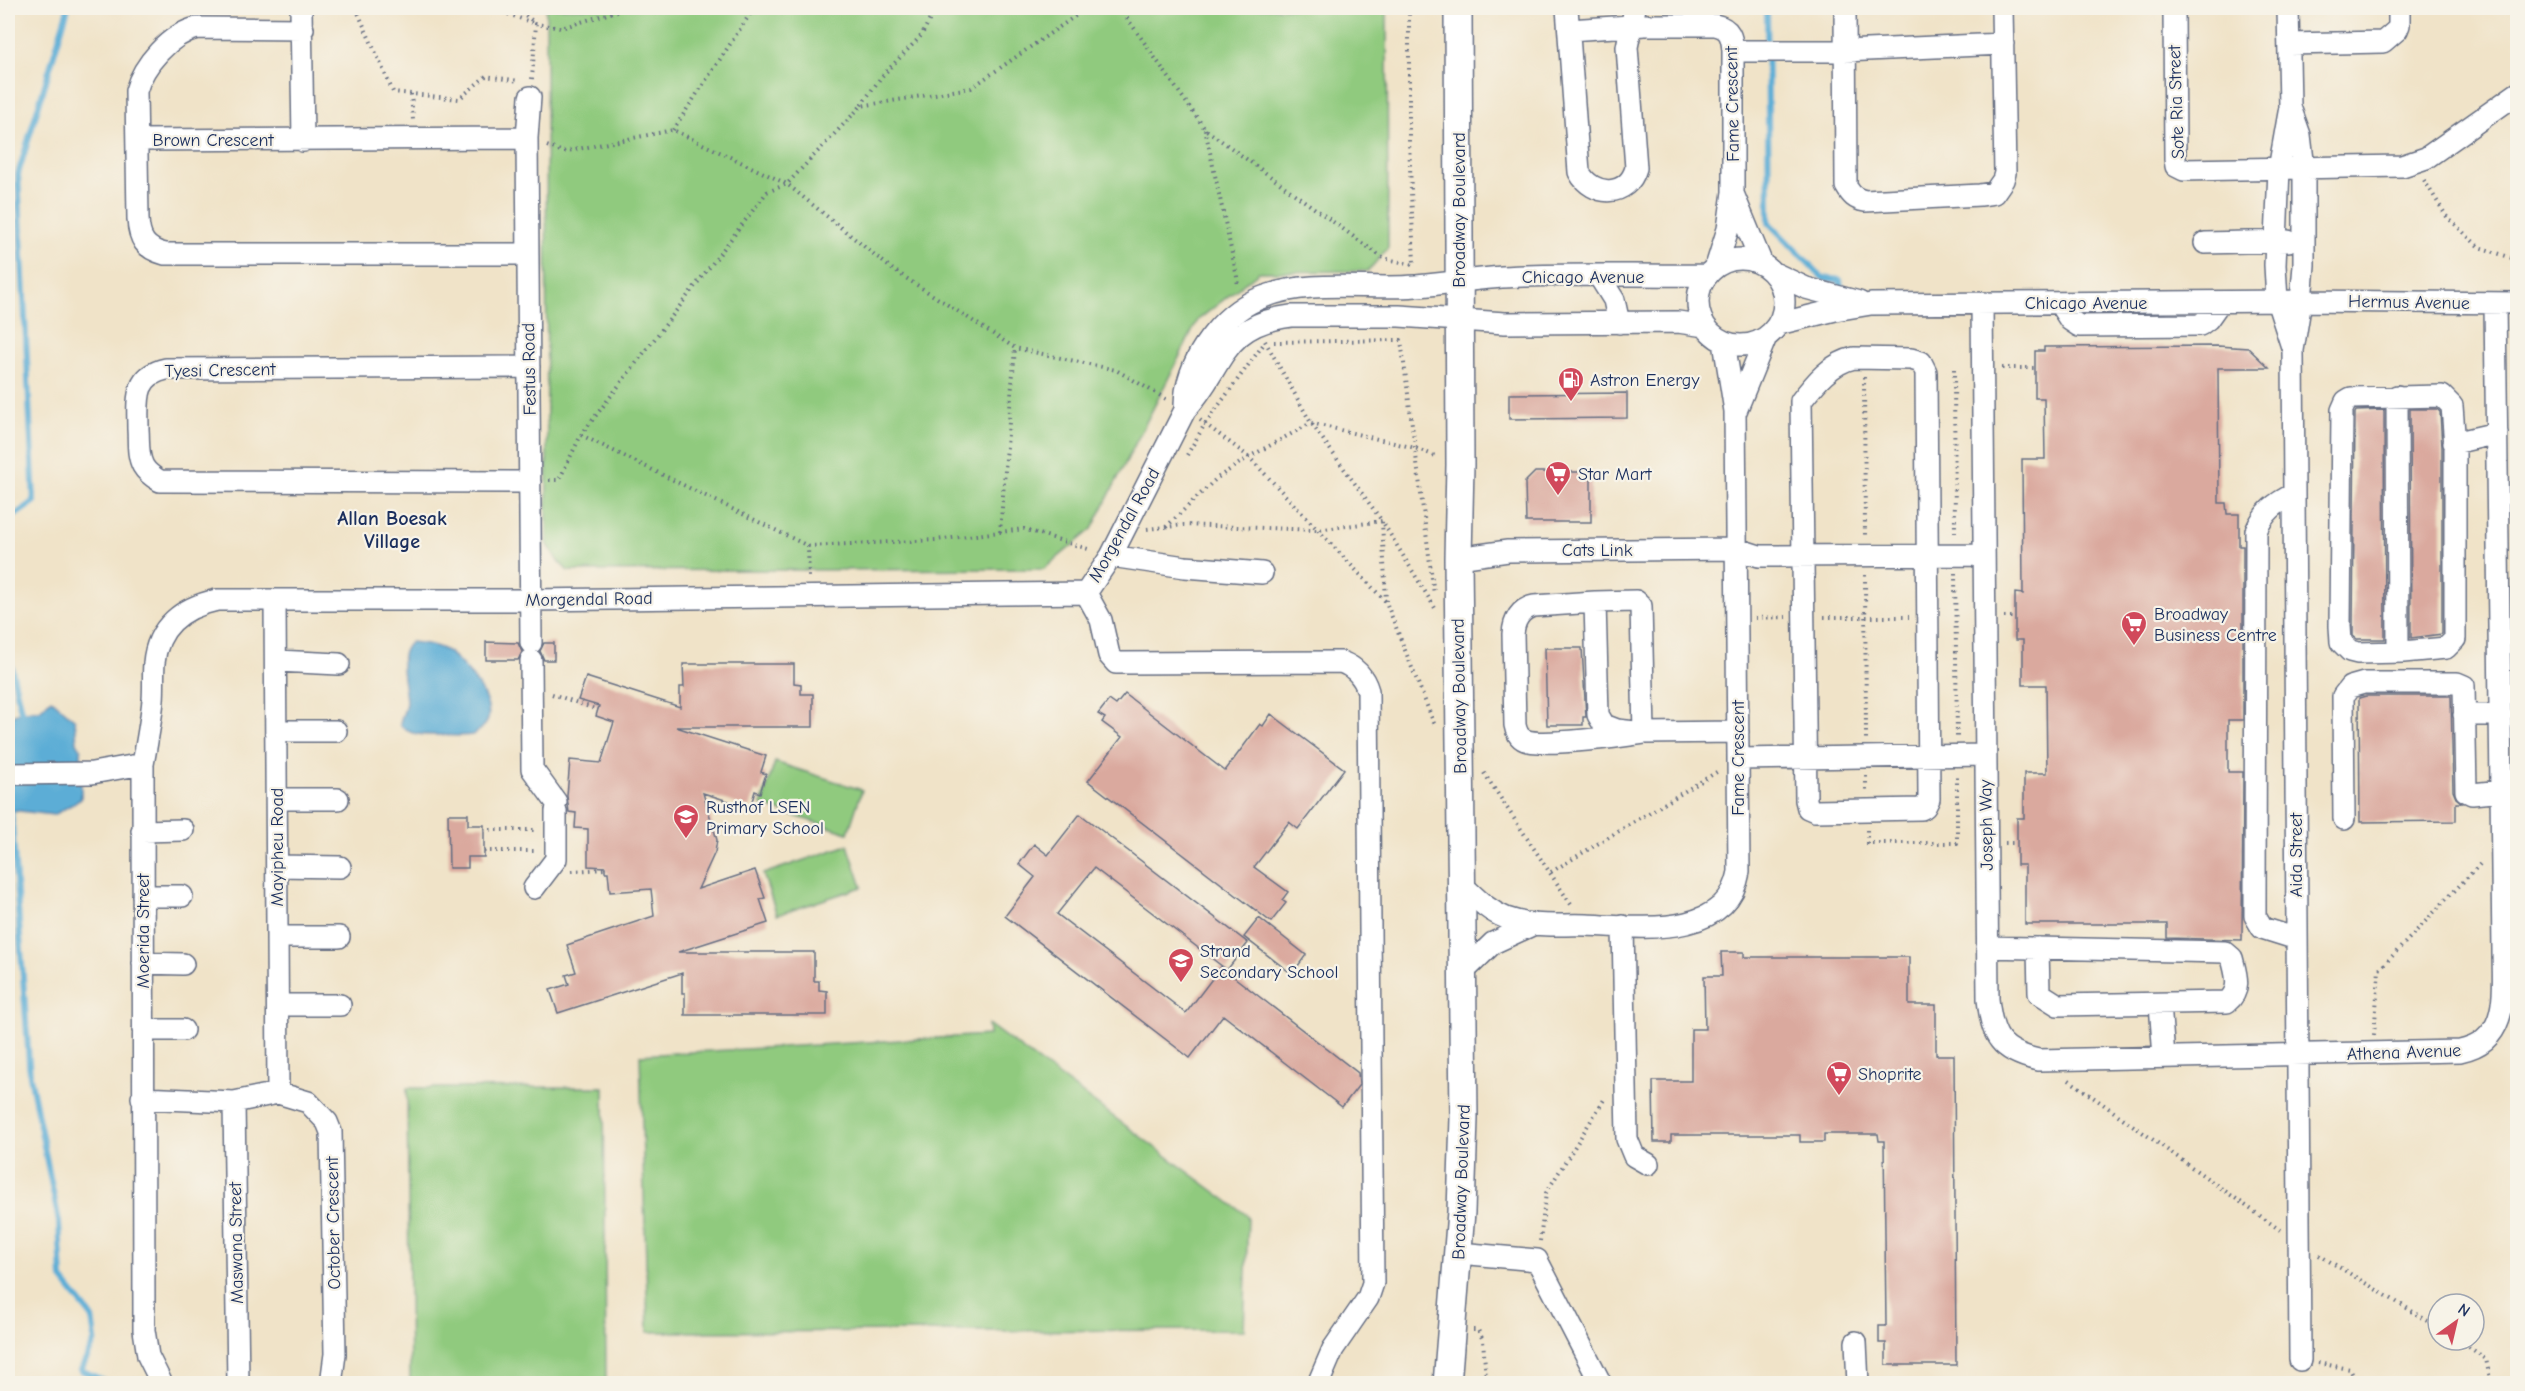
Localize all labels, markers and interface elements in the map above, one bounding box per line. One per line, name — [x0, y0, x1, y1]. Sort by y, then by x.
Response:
street label: Sote Ria Street — [2164, 44, 2189, 159]
street label: Fame Crescent — [1721, 45, 1744, 162]
street label: Brown Crescent — [152, 130, 274, 151]
street label: Broadway Boulevard — [1449, 132, 1470, 288]
street label: Chicago Avenue — [1522, 267, 1644, 288]
street label: Hermus Avenue — [2348, 291, 2470, 314]
street label: Chicago Avenue — [2025, 293, 2147, 314]
street label: Festus Road — [518, 323, 541, 415]
street label: Tyesi Crescent — [164, 359, 276, 382]
fuel station icon: Astron Energy — [1556, 365, 1586, 403]
place label: Astron Energy — [1590, 370, 1700, 391]
supermarket icon: Star Mart — [1543, 459, 1573, 497]
street label: Morgendal Road — [1084, 464, 1164, 586]
place label: Star Mart — [1578, 464, 1653, 485]
district label: Allan Boesak Village — [337, 507, 447, 553]
street label: Cats Link — [1562, 540, 1633, 561]
street label: Morgendal Road — [525, 588, 653, 611]
place label: Broadway Business Centre — [2154, 604, 2277, 646]
supermarket icon: Broadway Business Centre — [2119, 609, 2149, 647]
street label: Broadway Boulevard — [1448, 618, 1471, 774]
street label: Fame Crescent — [1728, 699, 1749, 816]
street label: Joseph Way — [1975, 778, 1998, 871]
street label: Mayipheu Road — [267, 788, 288, 906]
place label: Rusthof LSEN Primary School — [706, 797, 824, 839]
school or university icon: Rusthof LSEN Primary School — [671, 802, 701, 840]
street label: Aida Street — [2286, 812, 2307, 897]
street label: Moerida Street — [133, 873, 154, 988]
place label: Strand Secondary School — [1200, 941, 1338, 983]
school or university icon: Strand Secondary School — [1166, 946, 1196, 984]
street label: Athena Avenue — [2347, 1040, 2462, 1065]
supermarket icon: Shoprite — [1824, 1059, 1854, 1097]
place label: Shoprite — [1858, 1064, 1922, 1085]
street label: Broadway Boulevard — [1448, 1104, 1475, 1260]
street label: October Crescent — [322, 1155, 345, 1290]
street label: Maswana Street — [225, 1181, 248, 1304]
north arrow — [2426, 1292, 2486, 1352]
text: N — [2454, 1300, 2473, 1321]

